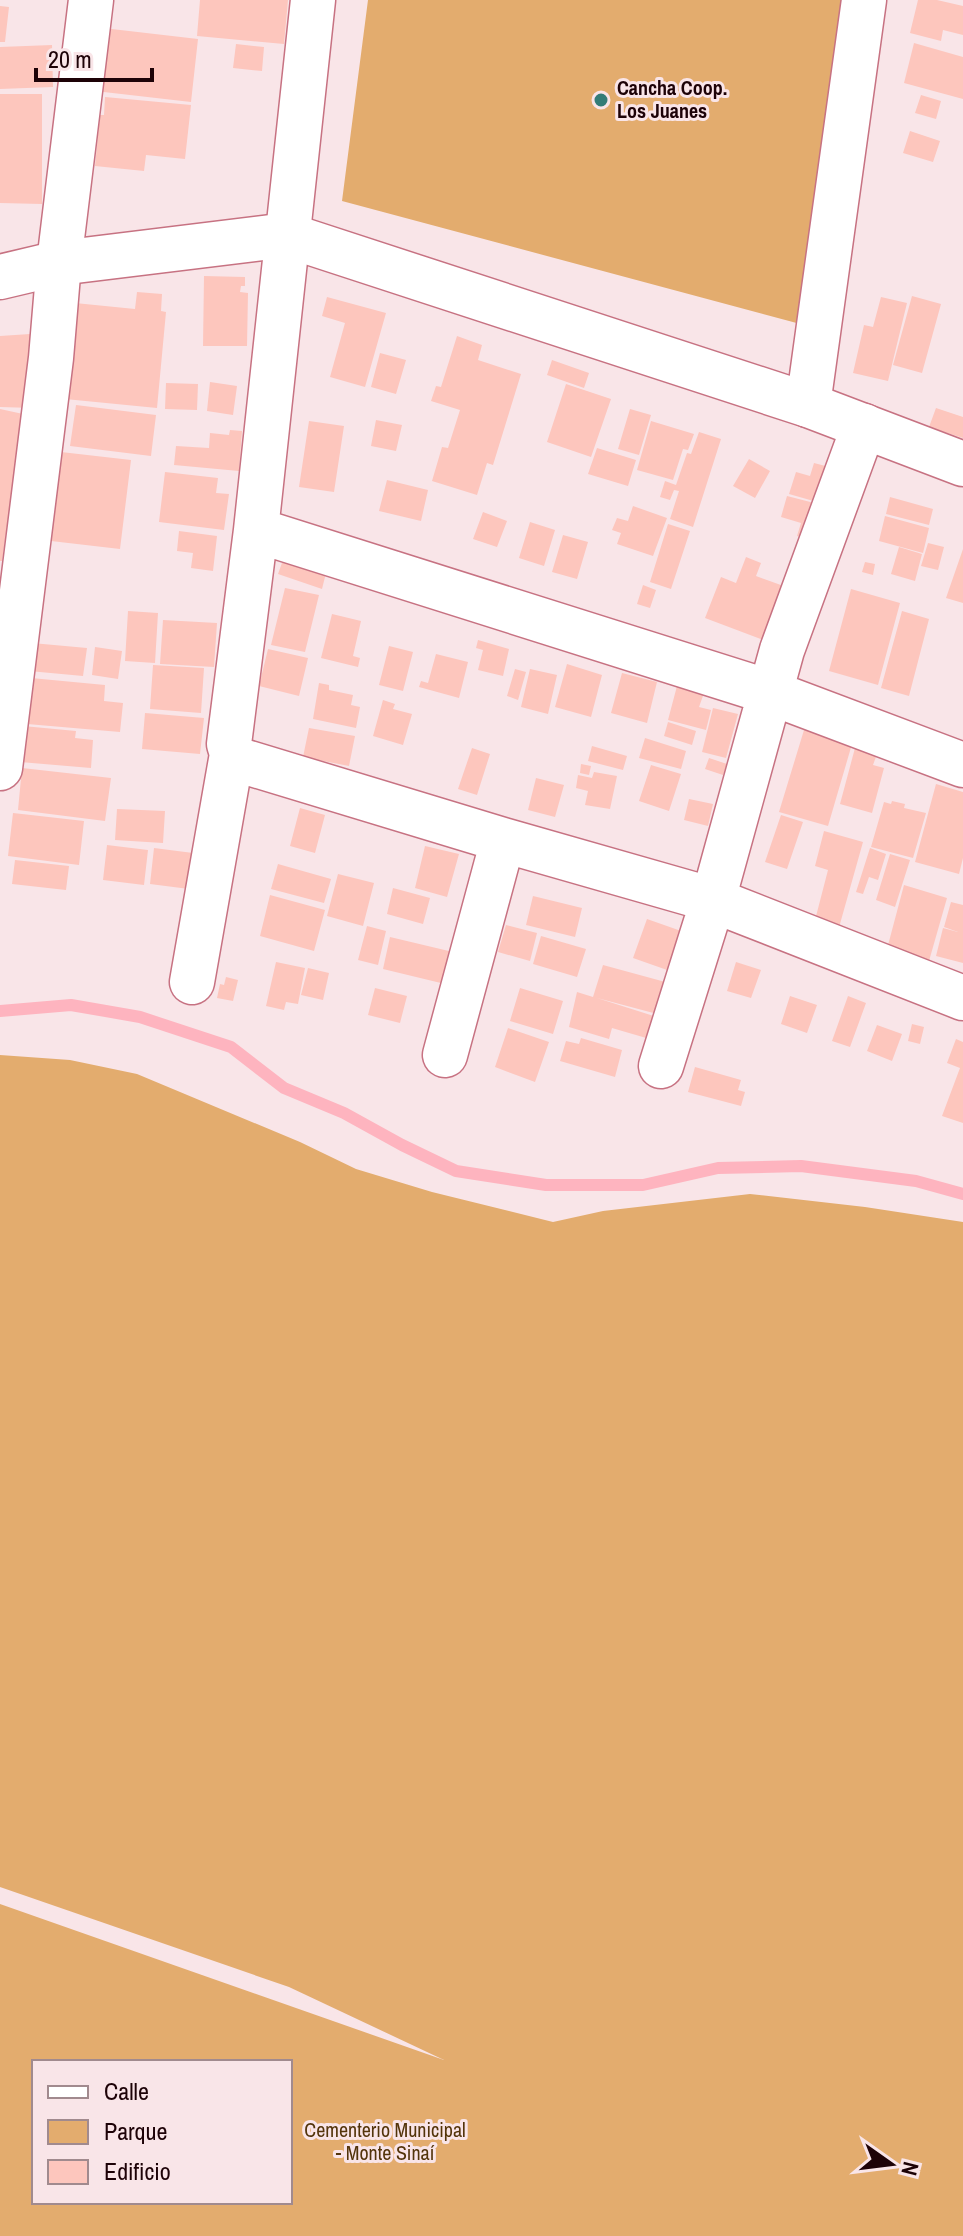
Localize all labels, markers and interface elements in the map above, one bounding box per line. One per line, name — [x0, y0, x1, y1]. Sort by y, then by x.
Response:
scale bar — [36, 32, 152, 82]
text: 20 m — [48, 43, 92, 75]
place label: Cancha Coop. Los Juanes — [617, 74, 727, 124]
marker: Cancha Coop. Los Juanes — [592, 91, 610, 109]
legend — [32, 2060, 292, 2204]
text: Calle — [104, 2075, 149, 2107]
text: Parque — [104, 2115, 167, 2147]
park label: Cementerio Municipal - Monte Sinaí — [304, 2116, 466, 2166]
north arrow — [851, 2124, 931, 2204]
text: Edificio — [104, 2155, 171, 2187]
text: N — [894, 2159, 927, 2179]

